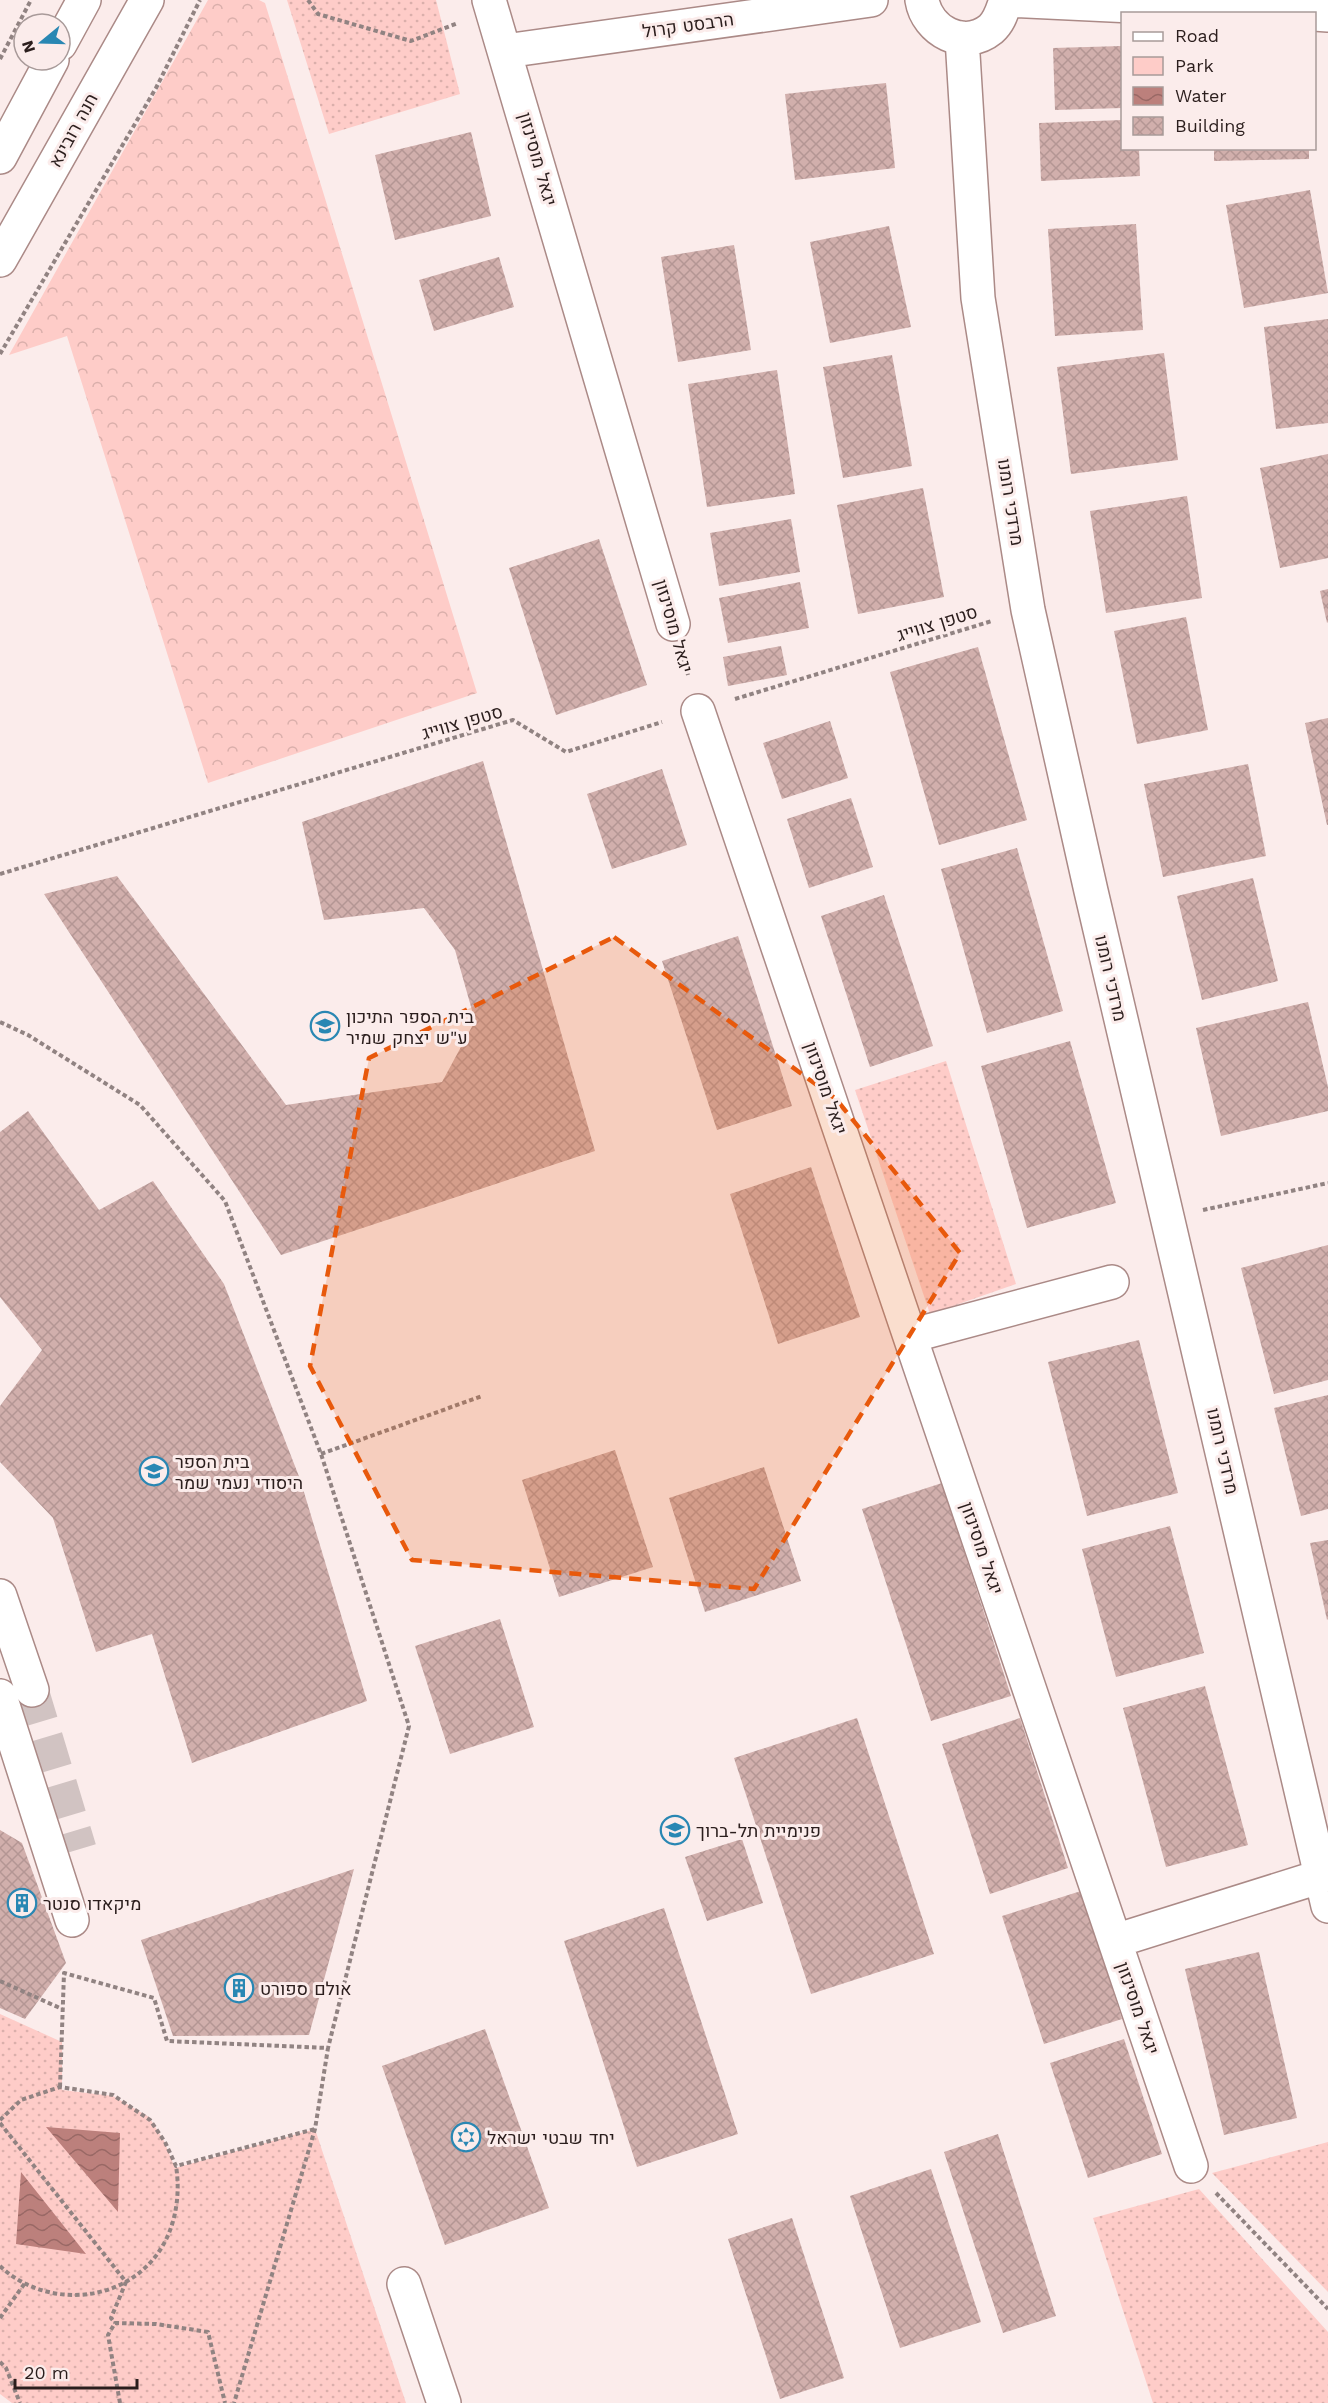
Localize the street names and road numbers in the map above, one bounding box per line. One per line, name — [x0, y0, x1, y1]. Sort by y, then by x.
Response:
street label: הרבסט קרול — [641, 8, 735, 42]
street label: חנה רובינא — [44, 89, 102, 171]
street label: יגאל מוסינזון — [515, 110, 561, 208]
street label: מרדכי רומנו — [994, 457, 1028, 547]
street label: יגאל מוסינזון — [651, 577, 697, 675]
street label: סטפן צווייג — [894, 601, 980, 645]
street label: סטפן צווייג — [419, 700, 505, 744]
street label: מרדכי רומנו — [1091, 933, 1131, 1023]
street label: יגאל מוסינזון — [800, 1039, 852, 1137]
street label: מרדכי רומנו — [1203, 1406, 1243, 1496]
street label: יגאל מוסינזון — [956, 1499, 1008, 1597]
street label: יגאל מוסינזון — [1112, 1959, 1164, 2057]

